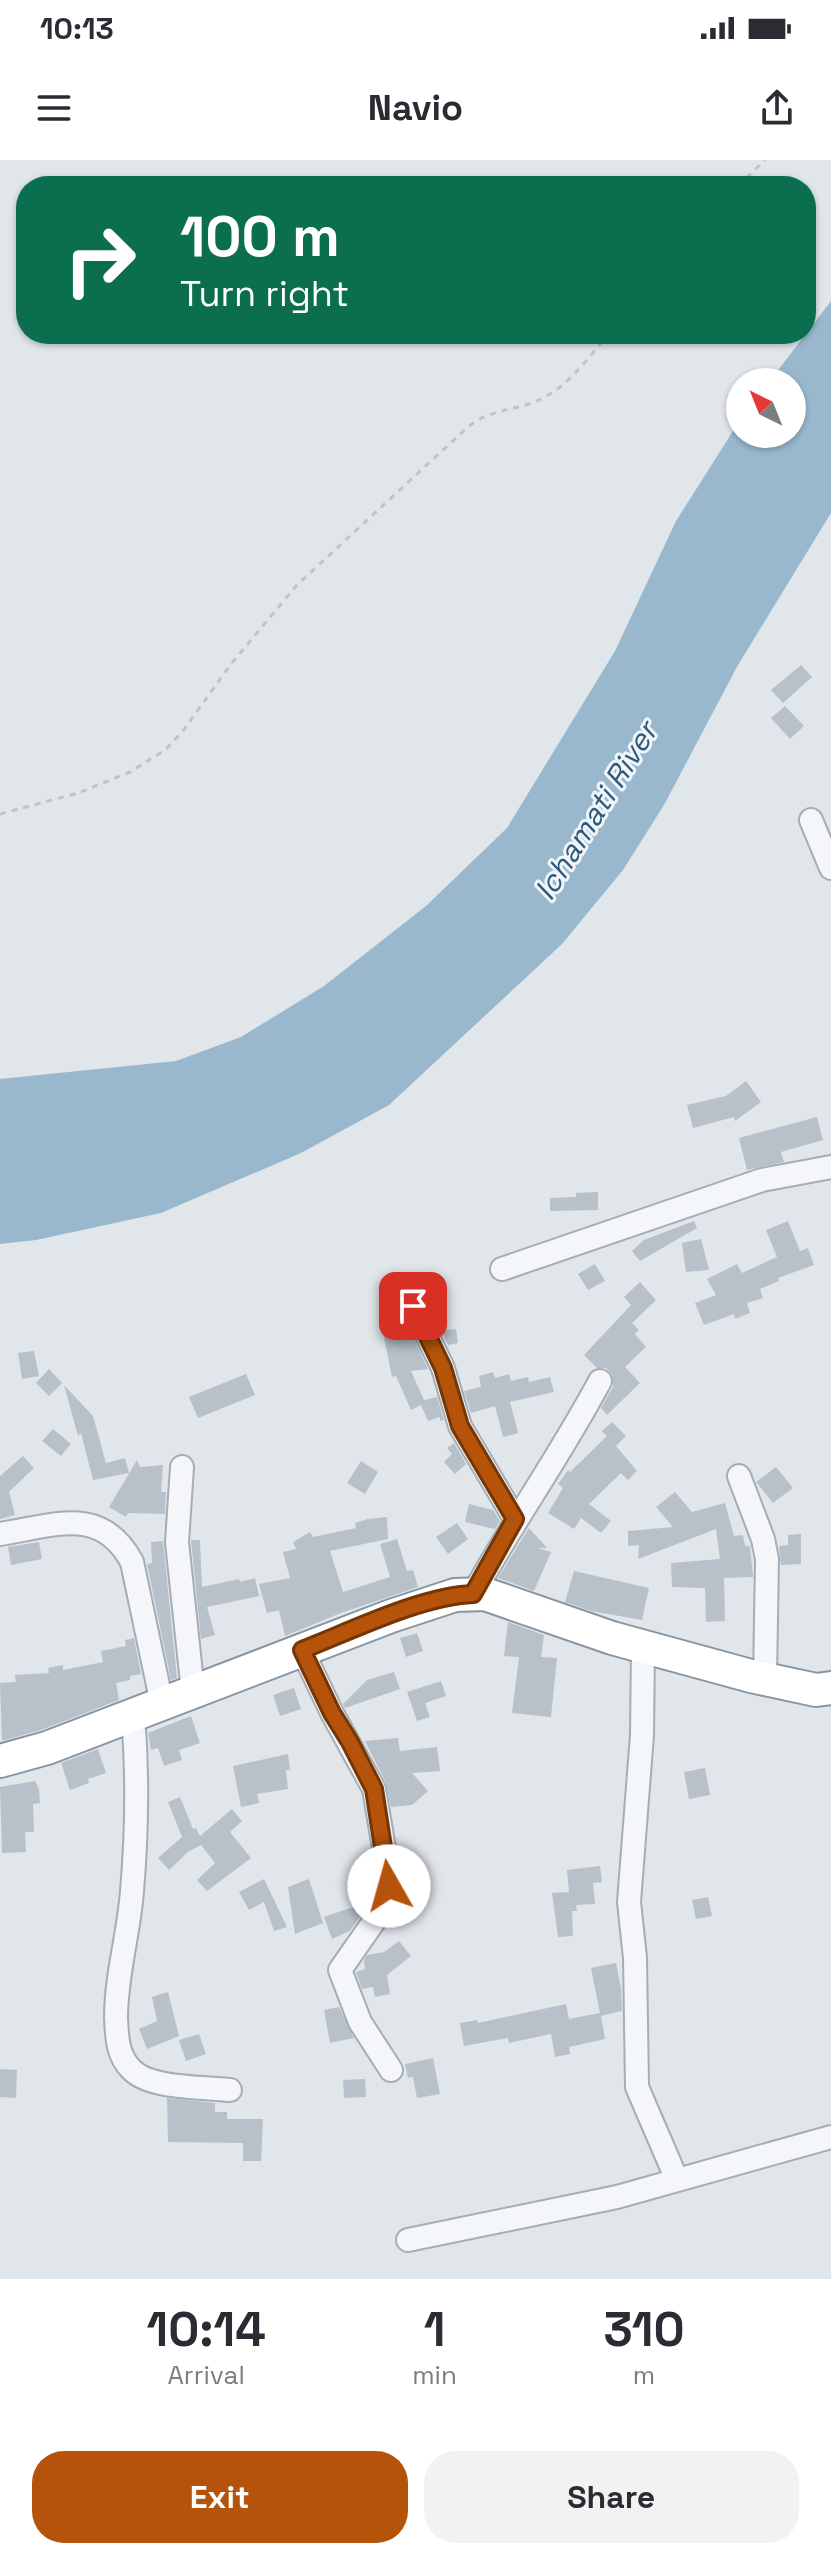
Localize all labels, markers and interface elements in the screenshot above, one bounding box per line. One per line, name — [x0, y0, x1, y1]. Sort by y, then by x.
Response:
text: 10:13 — [40, 9, 114, 48]
text: Navio — [368, 85, 463, 131]
icon: menu — [32, 86, 76, 130]
icon: share — [755, 86, 799, 130]
text: 100 m — [180, 201, 340, 272]
icon: right — [48, 208, 152, 312]
text: Turn right — [180, 271, 349, 317]
north arrow — [726, 368, 806, 448]
map controls — [726, 368, 806, 448]
water label: Ichamati River — [525, 712, 667, 907]
pin — [379, 1272, 447, 1340]
icon: arrive — [391, 1284, 435, 1328]
position arrow — [347, 1844, 431, 1928]
text: 10:14 — [146, 2299, 266, 2360]
text: 1 — [424, 2299, 445, 2360]
text: 310 — [603, 2299, 685, 2360]
text: Arrival — [167, 2358, 245, 2392]
text: min — [412, 2358, 457, 2392]
text: m — [633, 2358, 655, 2392]
button: Exit — [32, 2451, 408, 2543]
button: Share — [424, 2451, 799, 2543]

